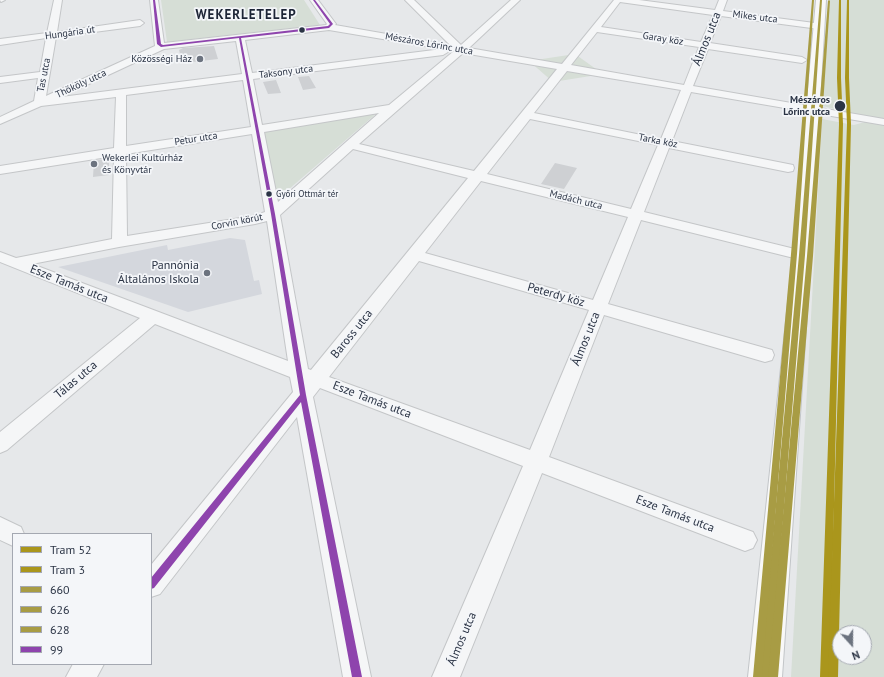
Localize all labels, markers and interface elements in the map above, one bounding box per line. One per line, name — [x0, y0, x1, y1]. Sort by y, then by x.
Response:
district label: WEKERLETELEP — [195, 7, 297, 23]
street label: Mikes utca — [732, 8, 778, 26]
street label: Álmos utca — [690, 10, 724, 68]
street label: Hungária út — [44, 24, 96, 42]
unlabelled marker — [297, 25, 307, 35]
street label: Mészáros Lőrinc utca — [384, 30, 474, 58]
street label: Garay köz — [642, 30, 684, 48]
place label: Közösségi Ház — [131, 53, 192, 65]
marker: Közösségi Ház — [195, 54, 205, 64]
street label: Tas utca — [35, 57, 53, 93]
street label: Taksony utca — [258, 63, 314, 81]
street label: Thököly utca — [54, 67, 108, 101]
place label: Mészáros Lőrinc utca — [783, 94, 830, 118]
marker: Mészáros Lőrinc utca — [833, 99, 847, 113]
street label: Petur utca — [174, 130, 218, 148]
street label: Tarka köz — [637, 131, 679, 151]
place label: Wekerlei Kultúrház és Könyvtár — [102, 152, 183, 176]
marker: Wekerlei Kultúrház és Könyvtár — [89, 159, 99, 169]
street label: Madách utca — [548, 188, 604, 212]
marker: Győri Ottmár tér — [264, 189, 274, 199]
place label: Győri Ottmár tér — [276, 189, 338, 199]
street label: Corvin körút — [210, 211, 264, 233]
place label: Pannónia Általános Iskola — [118, 259, 199, 287]
street label: Esze Tamás utca — [28, 262, 110, 306]
marker: Pannónia Általános Iskola — [202, 268, 212, 278]
street label: Peterdy köz — [526, 280, 586, 310]
street label: Baross utca — [328, 307, 376, 361]
street label: Álmos utca — [569, 310, 603, 368]
street label: Tálas utca — [52, 358, 100, 402]
street label: Esze Tamás utca — [331, 378, 413, 422]
street label: Esze Tamás utca — [634, 492, 716, 536]
legend — [12, 533, 152, 665]
text: Tram 52 — [50, 542, 91, 557]
text: Tram 3 — [50, 562, 85, 577]
text: 660 — [50, 582, 70, 597]
text: 626 — [50, 602, 70, 617]
street label: Álmos utca — [444, 610, 480, 668]
text: 628 — [50, 622, 70, 637]
north arrow — [832, 625, 872, 665]
text: 99 — [50, 642, 63, 657]
text: N — [850, 647, 862, 663]

